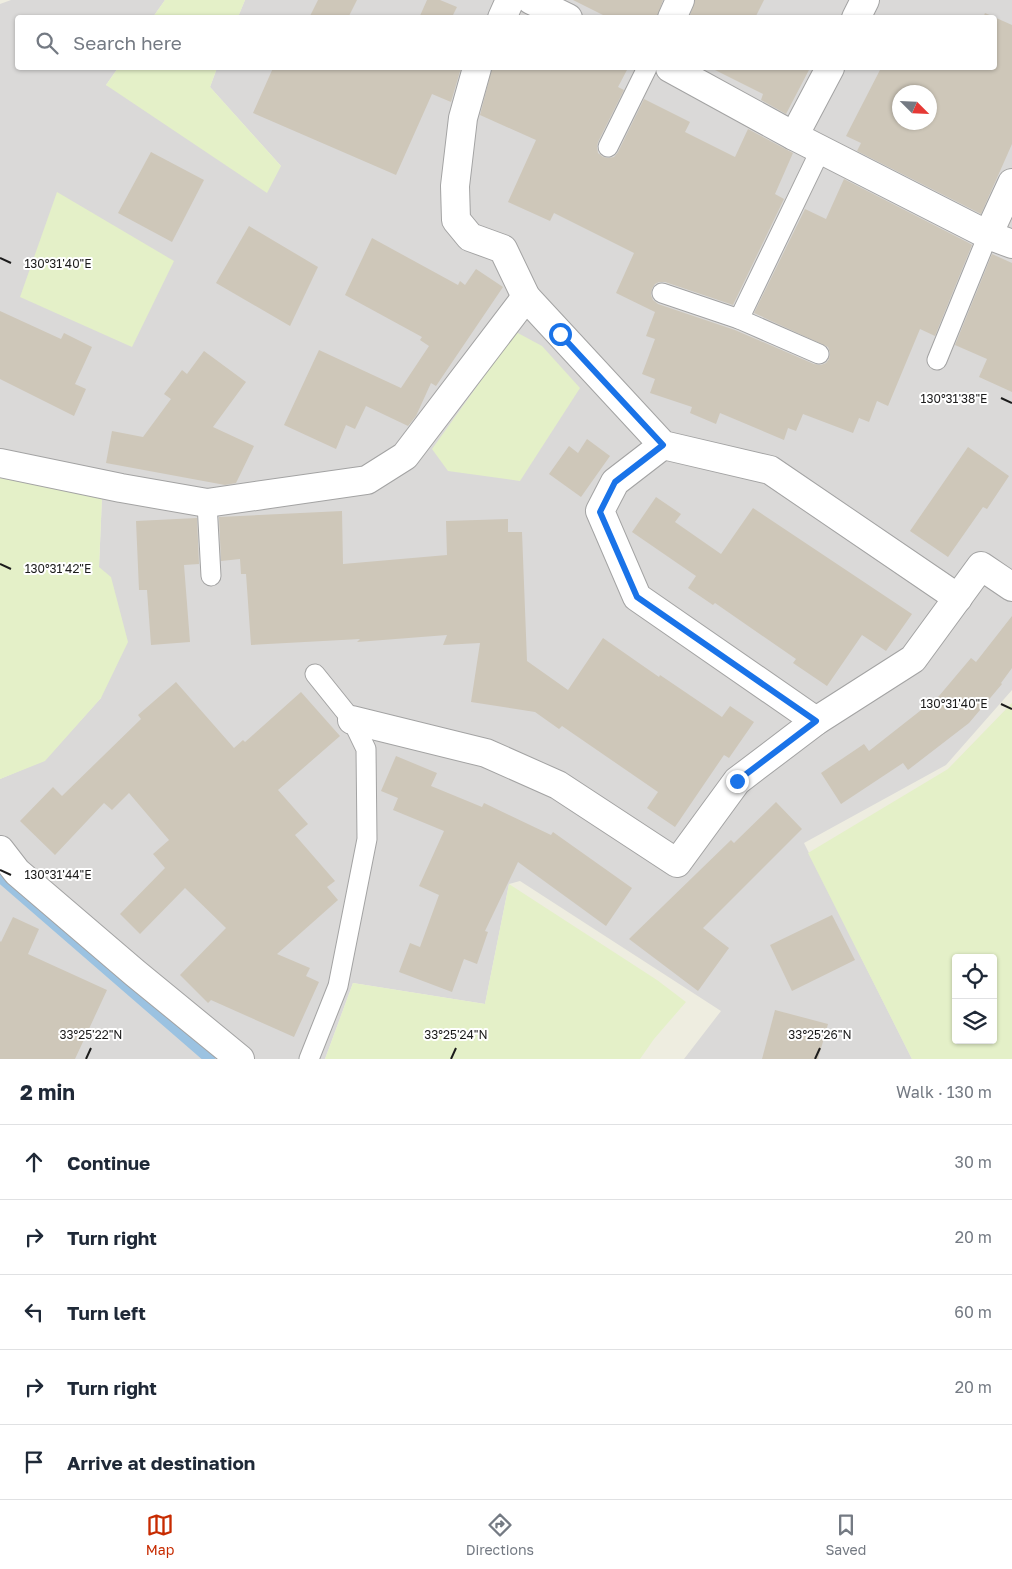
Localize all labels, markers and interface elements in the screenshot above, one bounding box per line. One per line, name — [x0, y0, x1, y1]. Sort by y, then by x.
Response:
search box — [15, 15, 997, 70]
icon: search — [33, 29, 61, 57]
text: Search here — [73, 31, 182, 54]
north arrow — [892, 85, 937, 130]
text: 130°31'40"E — [24, 256, 92, 271]
route start — [549, 323, 572, 346]
text: 130°31'38"E — [921, 391, 987, 406]
text: 130°31'42"E — [25, 561, 91, 576]
text: 130°31'40"E — [920, 696, 988, 711]
route end — [726, 770, 749, 793]
text: 130°31'44"E — [24, 867, 92, 882]
map controls — [952, 954, 997, 1044]
button: locate — [952, 954, 997, 999]
button: layers — [952, 999, 997, 1044]
text: 33°25'22"N — [59, 1027, 123, 1042]
text: 33°25'24"N — [424, 1027, 488, 1042]
text: 33°25'26"N — [788, 1027, 852, 1042]
text: 2 min — [20, 1079, 75, 1105]
text: Walk · 130 m — [896, 1082, 992, 1102]
icon: ahead — [20, 1148, 48, 1176]
text: Continue — [67, 1151, 150, 1174]
text: 30 m — [955, 1152, 992, 1172]
icon: right — [20, 1223, 48, 1251]
text: Turn right — [67, 1226, 157, 1249]
text: 20 m — [955, 1227, 992, 1247]
icon: left — [20, 1298, 48, 1326]
text: Turn left — [67, 1301, 146, 1324]
text: 60 m — [954, 1302, 992, 1322]
icon: right — [20, 1373, 48, 1401]
text: Turn right — [67, 1376, 157, 1399]
text: 20 m — [955, 1377, 992, 1397]
icon: arrive — [20, 1448, 48, 1476]
text: Arrive at destination — [67, 1451, 255, 1474]
tab: Map — [146, 1511, 174, 1558]
tab: Directions — [466, 1511, 534, 1558]
tab: Saved — [825, 1511, 866, 1558]

